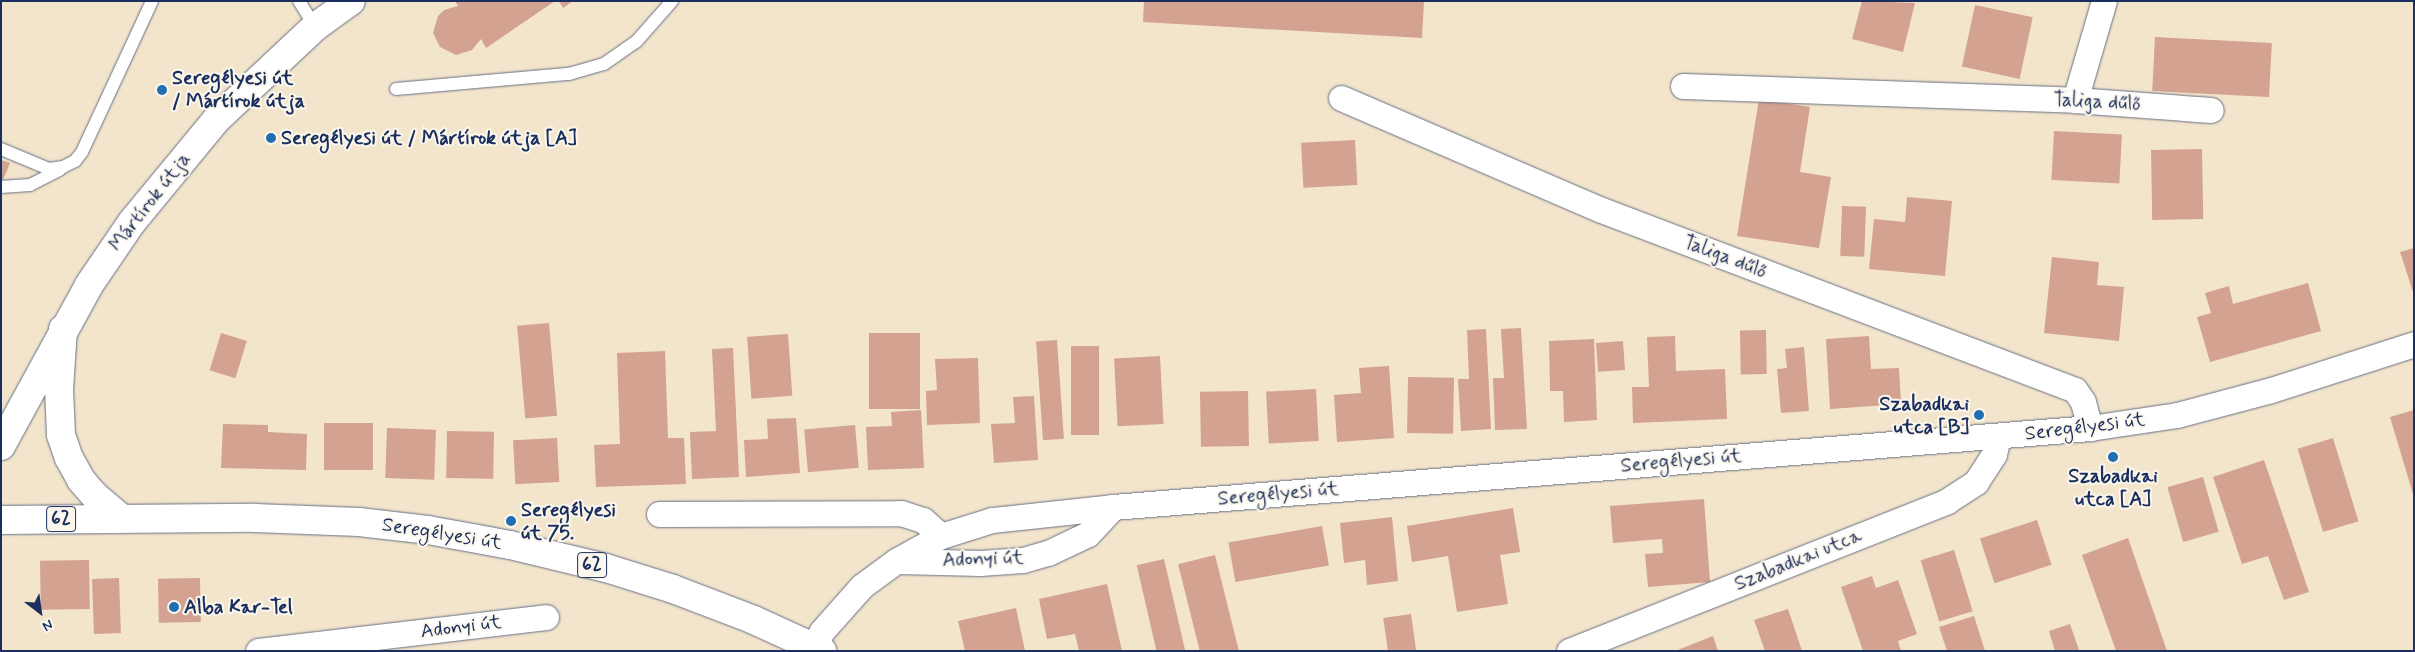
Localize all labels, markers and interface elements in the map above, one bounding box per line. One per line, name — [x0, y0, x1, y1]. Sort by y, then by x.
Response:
place label: Seregélyesi út / Mártírok útja — [172, 66, 305, 113]
marker: Seregélyesi út / Mártírok útja — [156, 84, 168, 96]
street label: Taliga dűlő — [2053, 88, 2141, 116]
place label: Seregélyesi út / Mártírok útja [A] — [281, 126, 577, 150]
marker: Seregélyesi út / Mártírok útja [A] — [265, 132, 277, 144]
street label: Mártírok útja — [104, 148, 196, 256]
street label: Taliga dűlő — [1680, 230, 1770, 284]
place label: Szabadkai utca [B] — [1879, 392, 1969, 439]
street label: Seregélyesi út — [2023, 408, 2147, 446]
marker: Szabadkai utca [B] — [1973, 409, 1985, 421]
street label: Seregélyesi út — [1620, 444, 1742, 478]
marker: Szabadkai utca [A] — [2107, 451, 2119, 463]
place label: Szabadkai utca [A] — [2068, 465, 2158, 512]
street label: Seregélyesi út — [1217, 477, 1339, 511]
place label: Seregélyesi út 75. — [521, 498, 616, 545]
road number: 62 — [46, 502, 76, 536]
street label: Seregélyesi út — [380, 513, 504, 555]
marker: Seregélyesi út 75. — [505, 515, 517, 527]
street label: Szabadkai utca — [1731, 524, 1865, 596]
street label: Adonyi út — [942, 546, 1024, 572]
road number: 62 — [577, 548, 607, 582]
north arrow — [15, 587, 65, 637]
place label: Alba Kar-Tel — [184, 595, 293, 619]
marker: Alba Kar-Tel — [168, 601, 180, 613]
street label: Adonyi út — [419, 610, 503, 644]
text: N — [39, 615, 56, 635]

